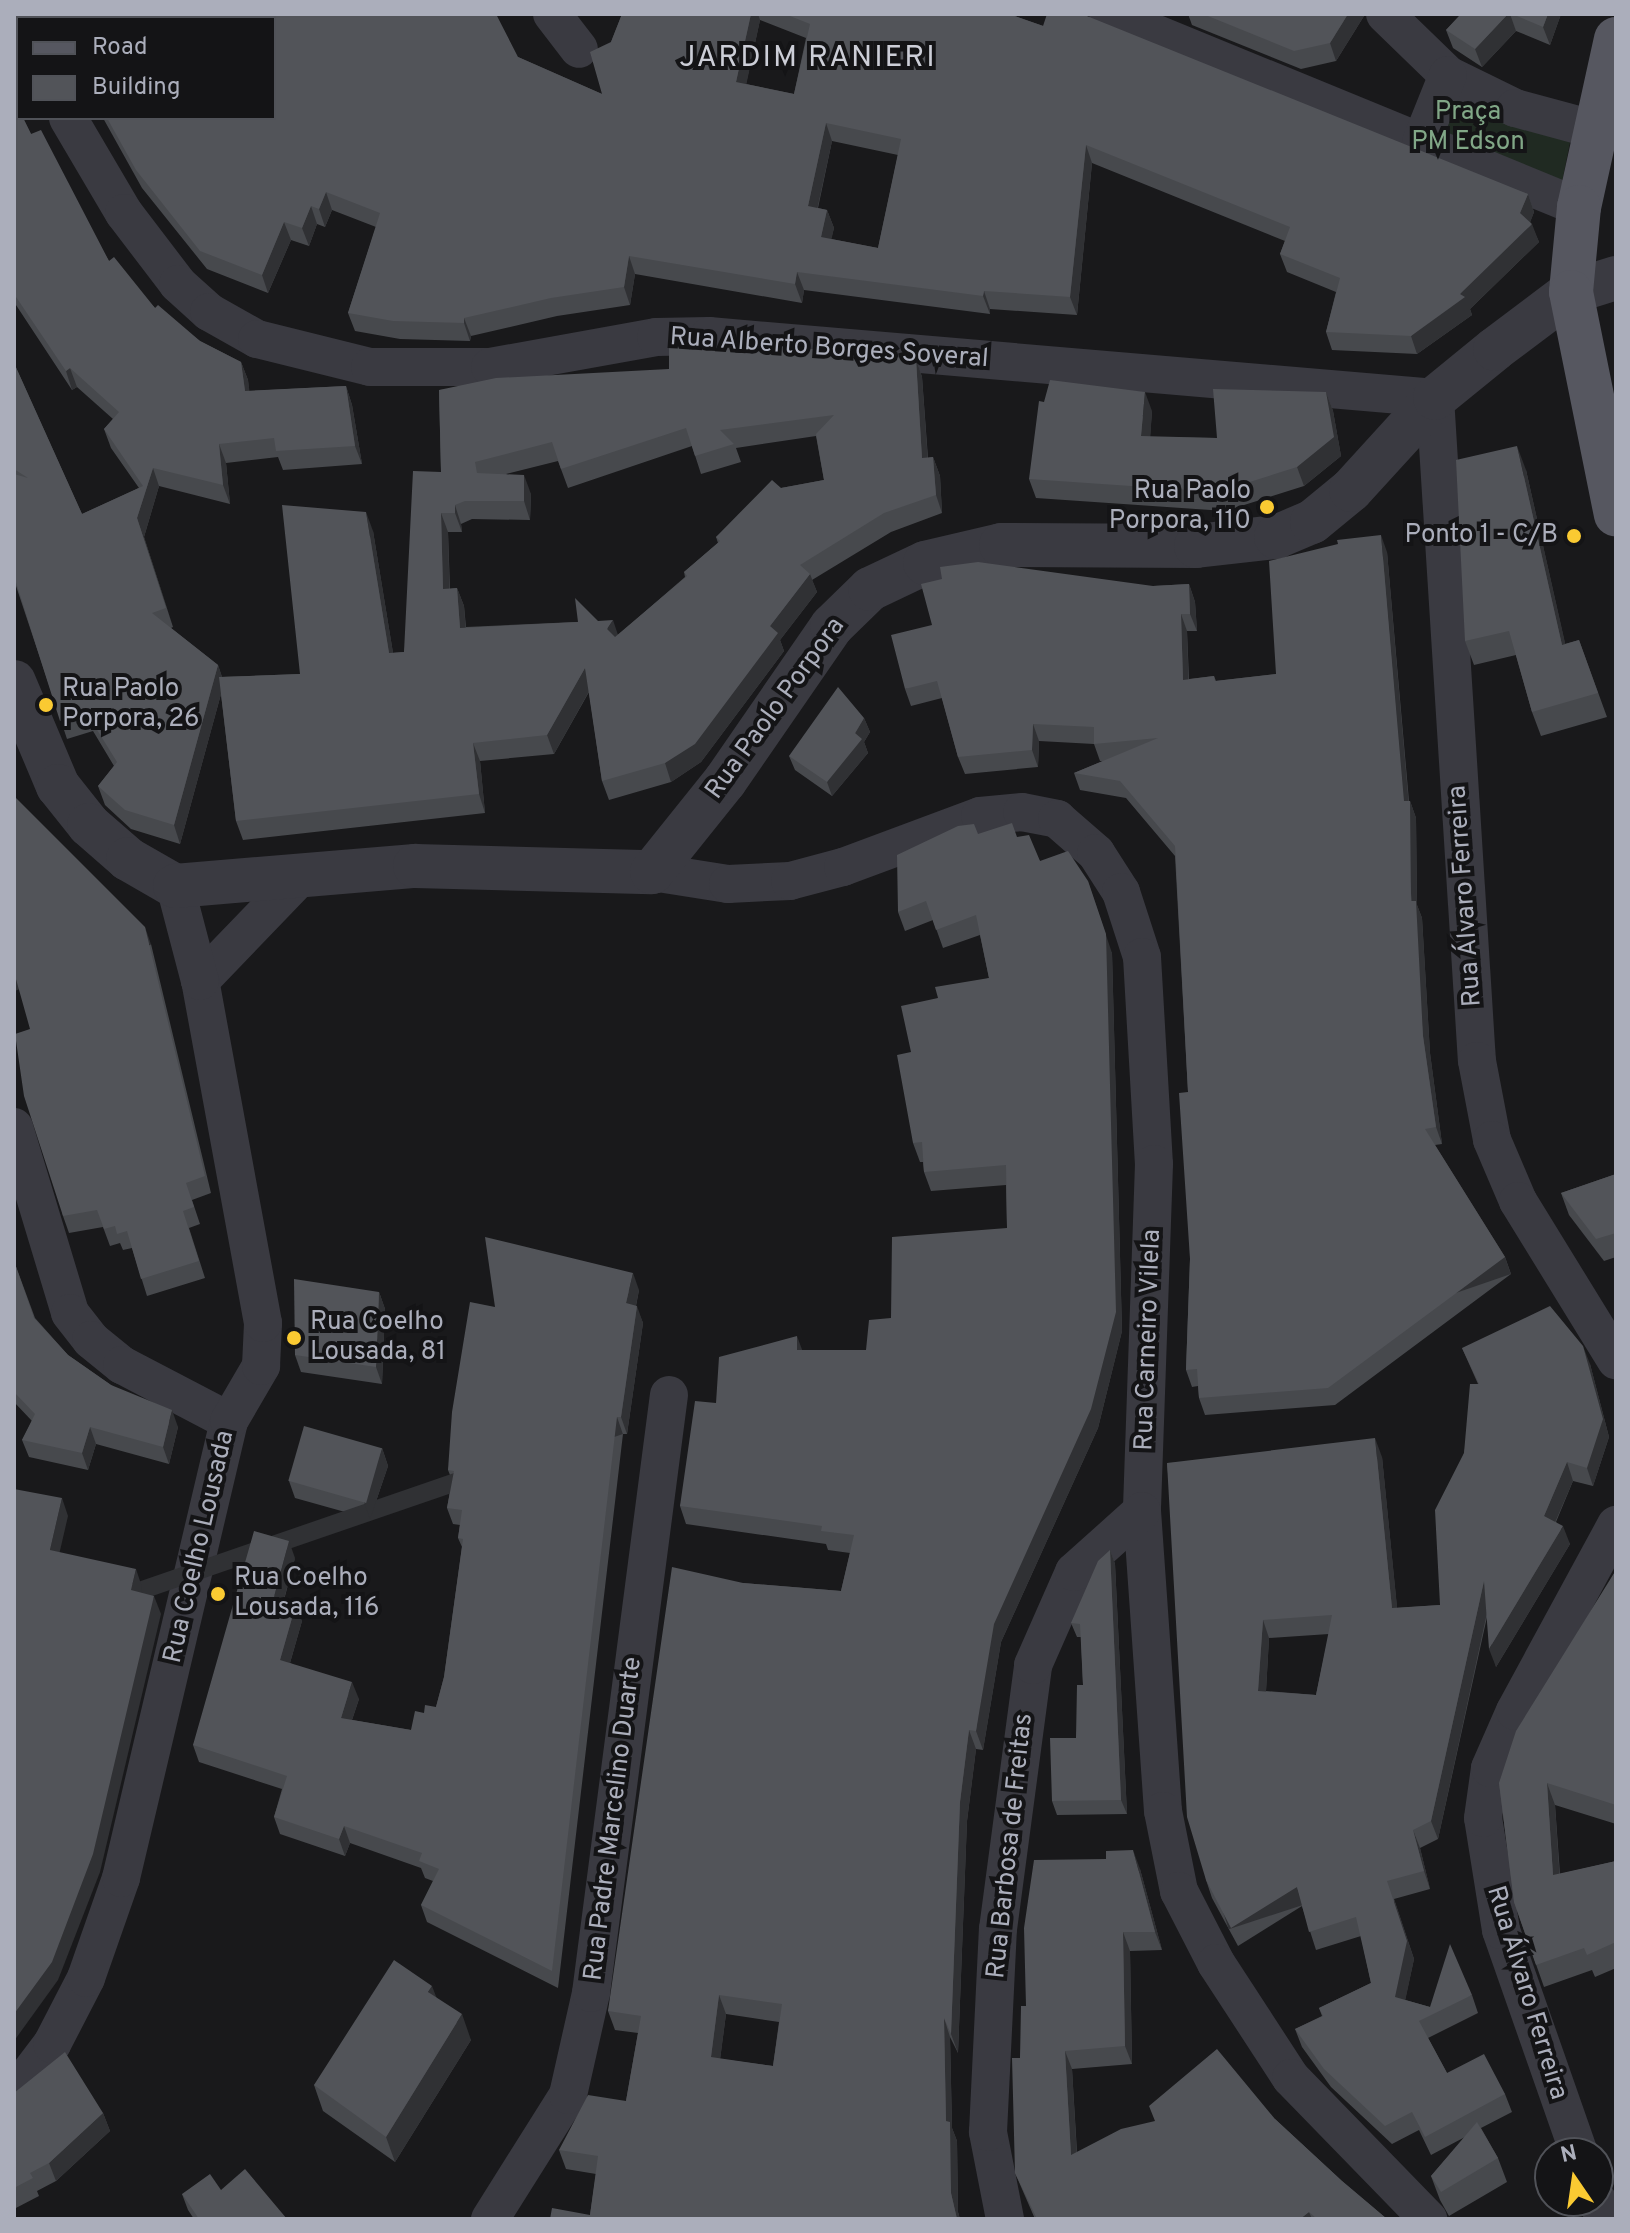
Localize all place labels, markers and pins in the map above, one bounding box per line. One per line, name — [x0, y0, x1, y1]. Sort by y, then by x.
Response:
place label: Rua Paolo Porpora, 110 — [1109, 476, 1251, 538]
marker: Rua Paolo Porpora, 110 — [1258, 498, 1276, 516]
place label: Ponto 1 - C/B — [1404, 520, 1558, 552]
marker: Ponto 1 - C/B — [1565, 527, 1583, 545]
place label: Rua Paolo Porpora, 26 — [62, 674, 200, 736]
marker: Rua Paolo Porpora, 26 — [37, 696, 55, 714]
place label: Rua Coelho Lousada, 81 — [310, 1307, 446, 1368]
marker: Rua Coelho Lousada, 81 — [285, 1329, 303, 1347]
place label: Rua Coelho Lousada, 116 — [234, 1563, 379, 1624]
marker: Rua Coelho Lousada, 116 — [209, 1585, 227, 1603]

